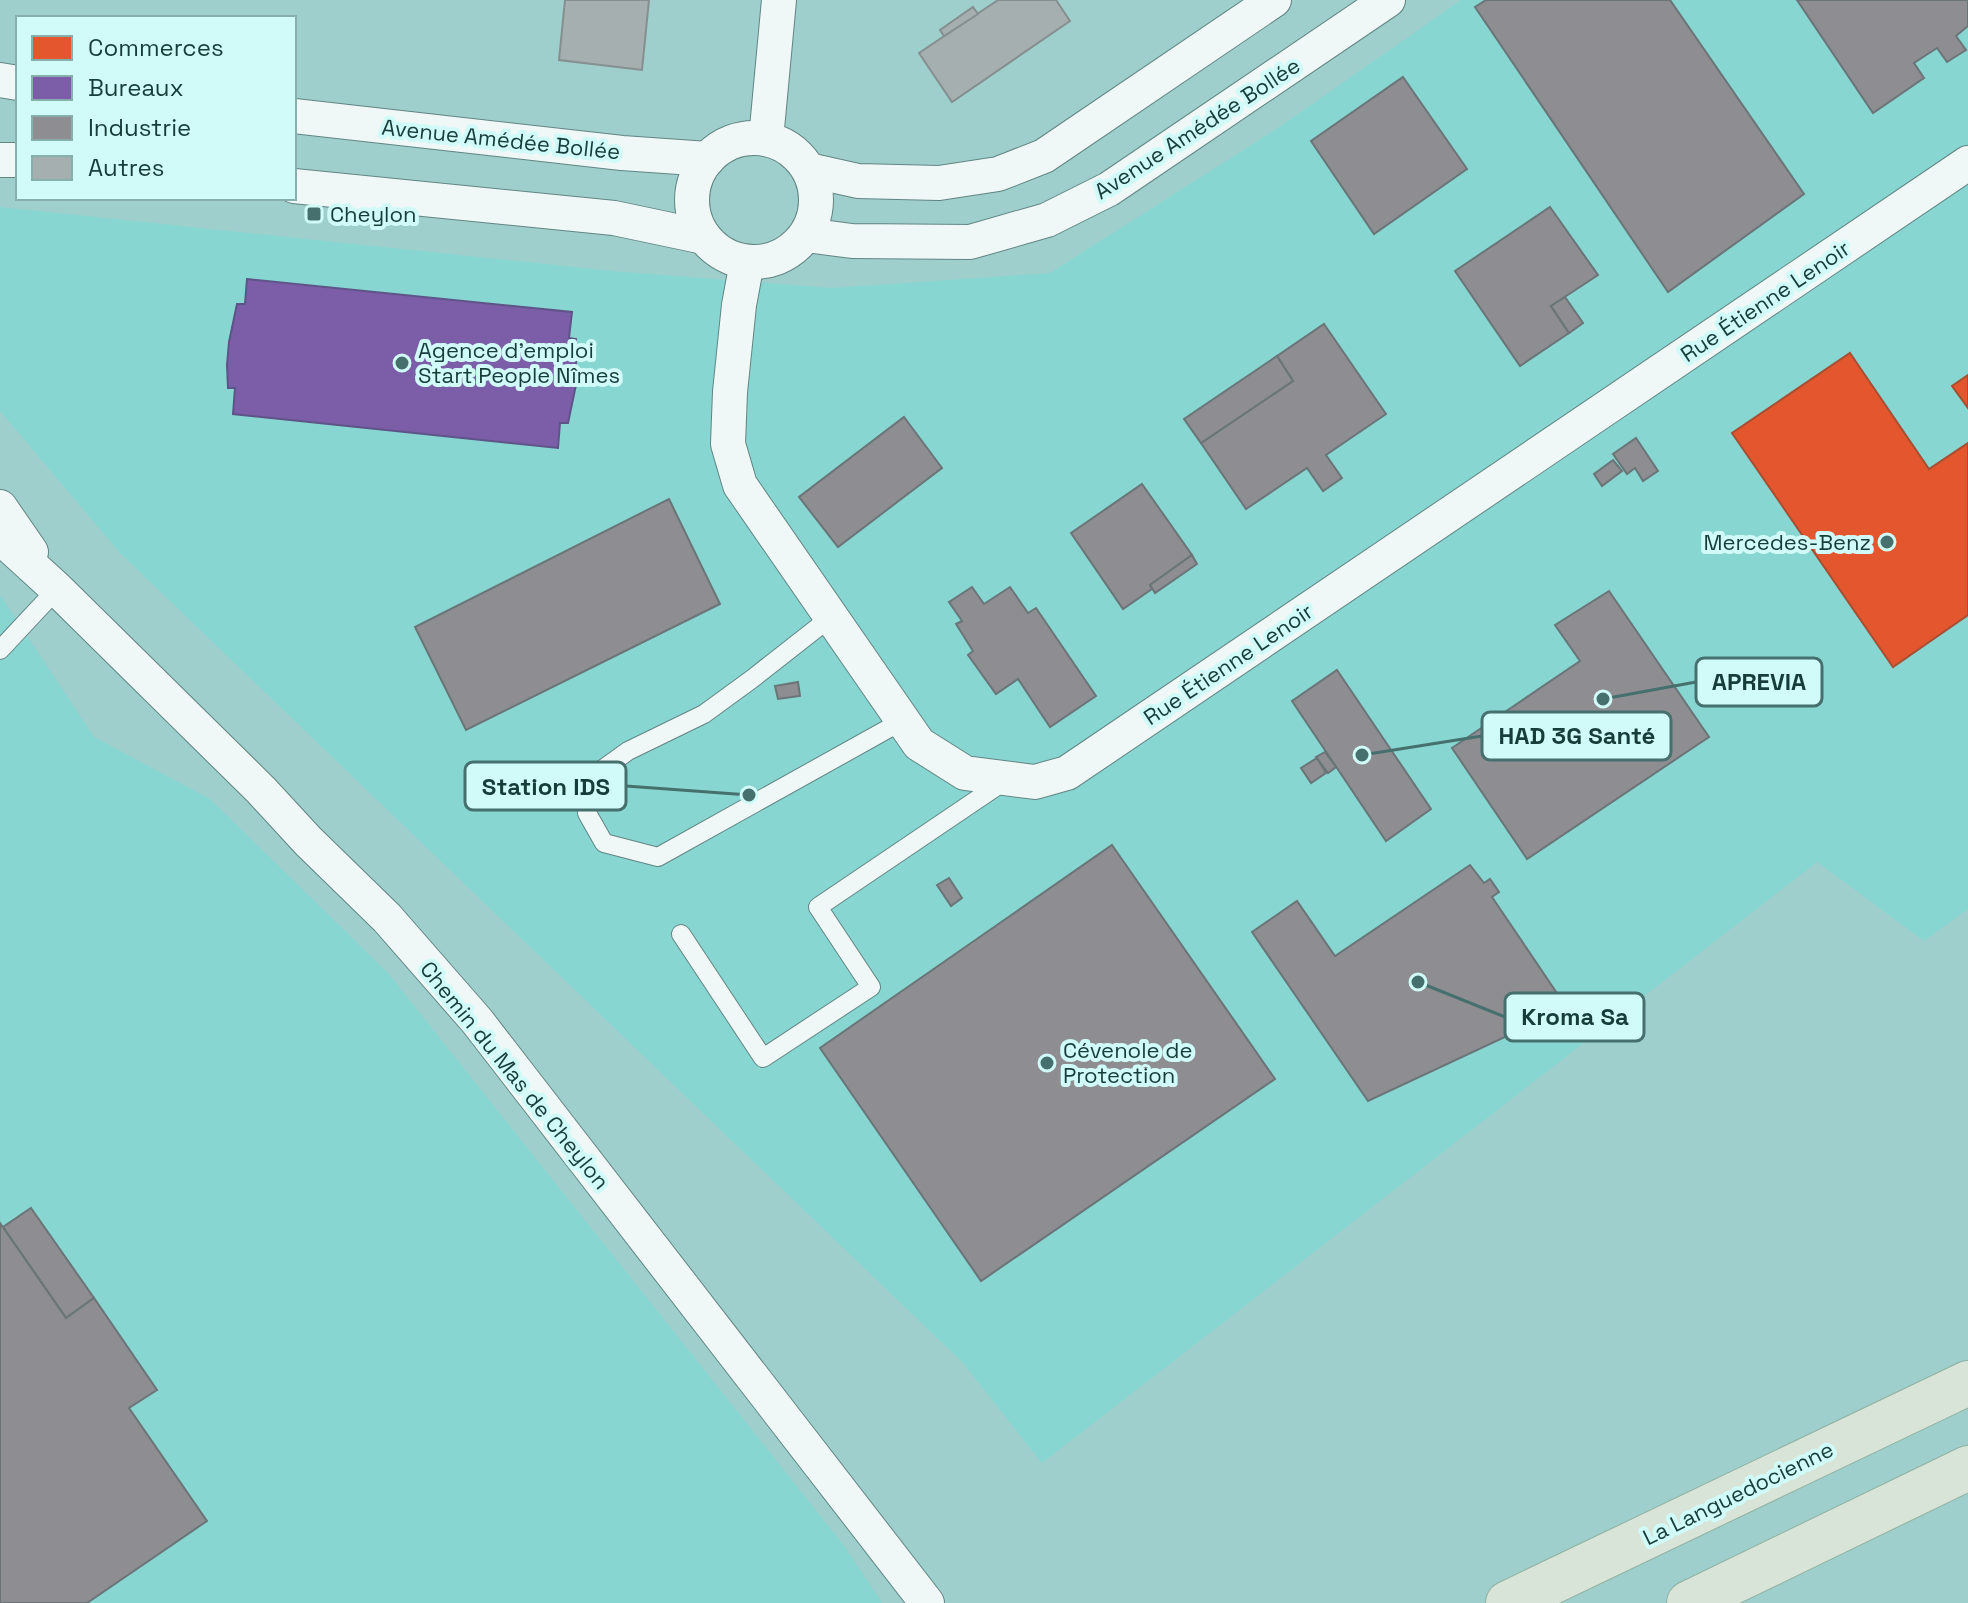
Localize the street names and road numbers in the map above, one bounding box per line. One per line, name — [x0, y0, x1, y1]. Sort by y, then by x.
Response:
street label: Avenue Amédée Bollée — [1089, 51, 1305, 205]
street label: Avenue Amédée Bollée — [380, 113, 622, 165]
street label: Rue Étienne Lenoir — [1675, 234, 1855, 368]
street label: Rue Étienne Lenoir — [1138, 597, 1318, 731]
street label: Chemin du Mas de Cheylon — [414, 955, 616, 1195]
street label: La Languedocienne — [1638, 1435, 1838, 1551]

